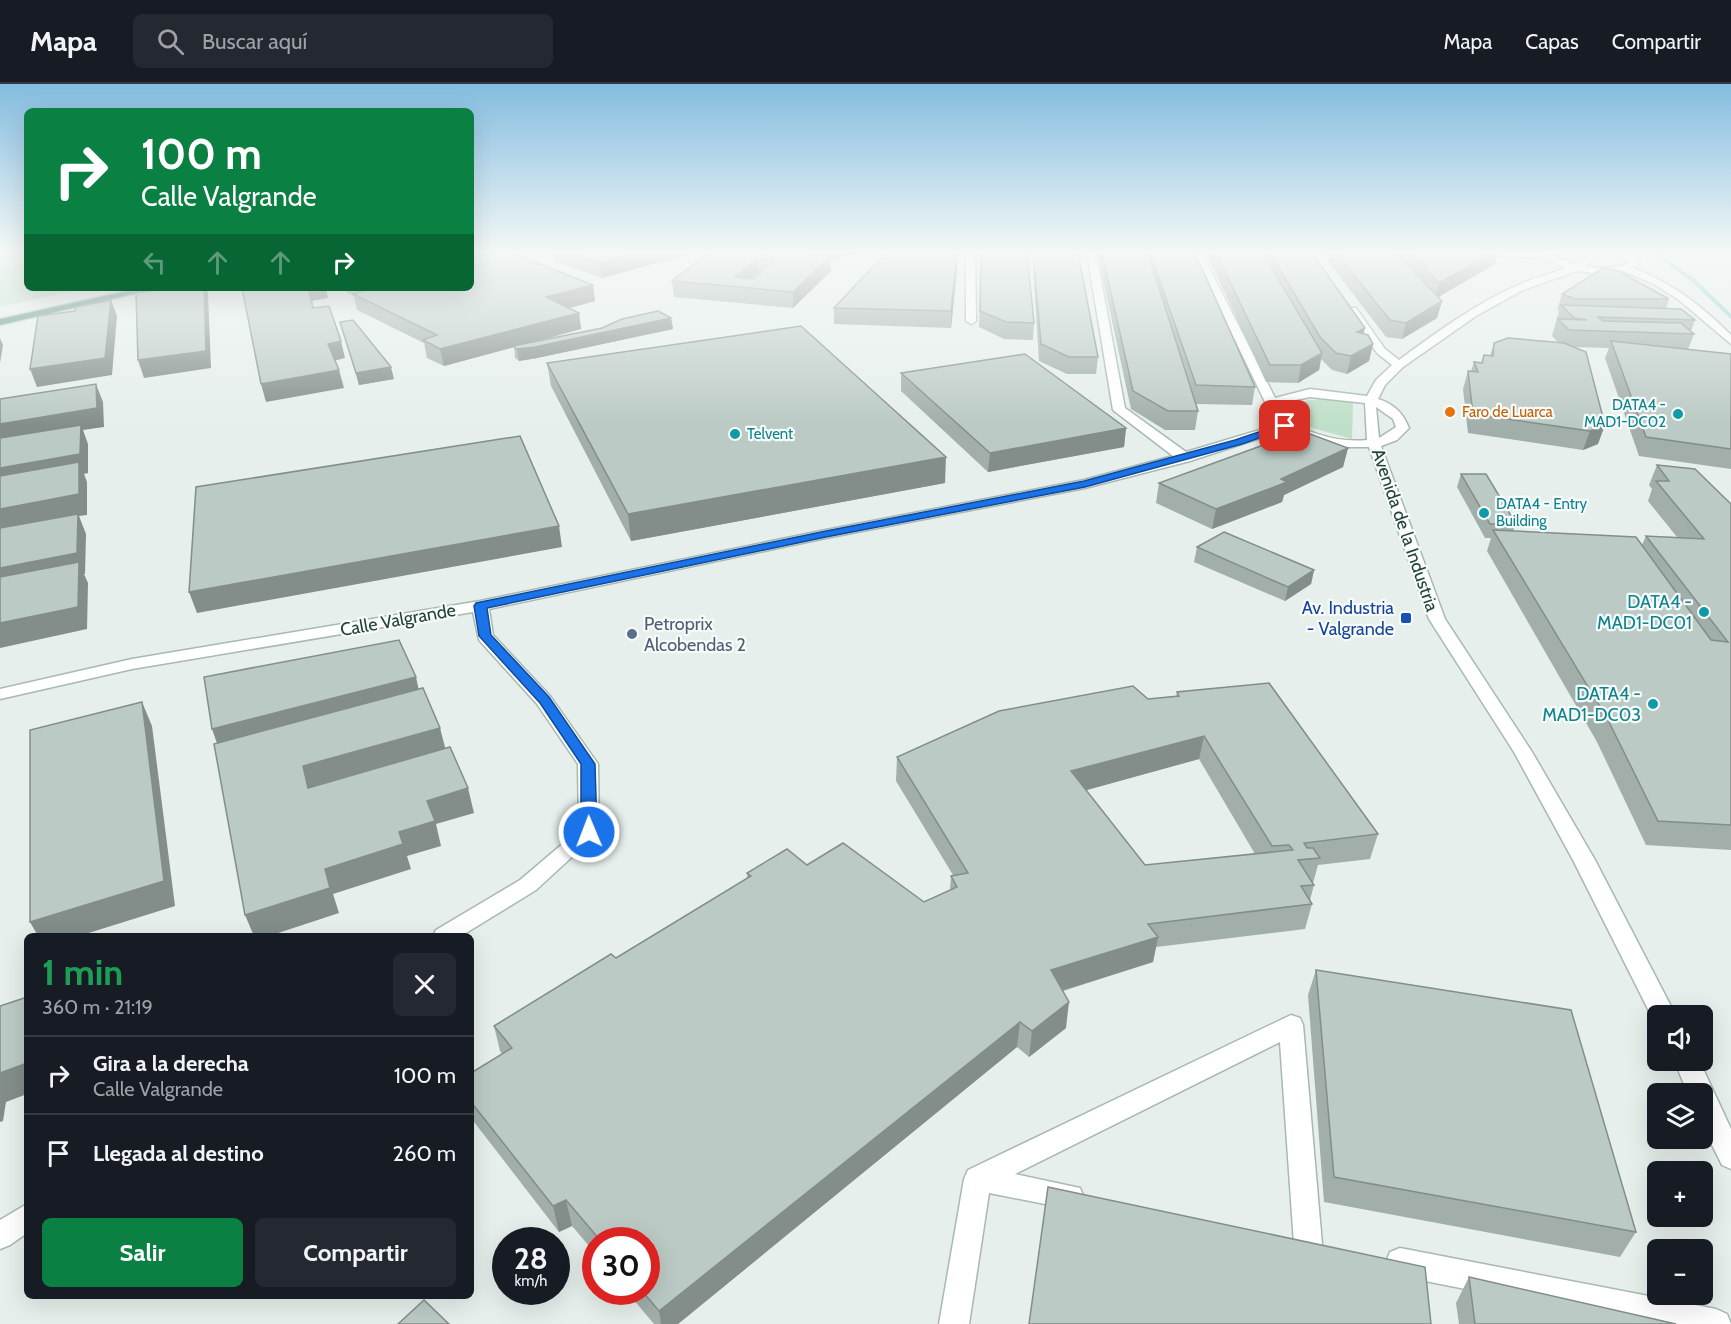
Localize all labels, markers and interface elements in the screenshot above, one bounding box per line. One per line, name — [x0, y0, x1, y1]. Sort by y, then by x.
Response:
search box — [133, 14, 553, 68]
text: Mapa — [30, 24, 97, 58]
icon: search — [154, 25, 187, 58]
text: Buscar aquí — [202, 28, 307, 55]
text: Mapa — [1444, 29, 1492, 54]
text: Capas — [1525, 29, 1579, 54]
text: Compartir — [1612, 29, 1701, 54]
text: 100 m — [141, 128, 262, 180]
icon: right — [42, 132, 120, 210]
text: Calle Valgrande — [141, 180, 316, 213]
icon: left — [138, 246, 171, 279]
icon: ahead — [201, 246, 234, 279]
icon: ahead — [264, 246, 297, 279]
icon: right — [327, 246, 360, 279]
place label: DATA4 - MAD1-DC02 — [1584, 396, 1666, 431]
pin — [1259, 400, 1310, 451]
place label: Faro de Luarca — [1462, 403, 1554, 421]
marker: Faro de Luarca — [1443, 405, 1457, 419]
marker: DATA4 - MAD1-DC02 — [1671, 407, 1685, 421]
icon: arrive — [1268, 409, 1301, 442]
place label: Telvent — [747, 425, 793, 443]
marker: Telvent — [728, 427, 742, 441]
street label: Avenida de la Industria — [1367, 446, 1443, 615]
place label: DATA4 - Entry Building — [1496, 495, 1588, 530]
marker: DATA4 - Entry Building — [1477, 506, 1491, 520]
place label: DATA4 - MAD1-DC01 — [1597, 591, 1692, 634]
place label: Av. Industria - Valgrande — [1302, 597, 1394, 640]
street label: Calle Valgrande — [338, 599, 458, 641]
marker: DATA4 - MAD1-DC01 — [1697, 605, 1711, 619]
marker: Av. Industria - Valgrande — [1399, 611, 1413, 625]
place label: Petroprix Alcobendas 2 — [644, 613, 746, 656]
marker: Petroprix Alcobendas 2 — [625, 627, 639, 641]
place label: DATA4 - MAD1-DC03 — [1542, 683, 1641, 726]
marker: DATA4 - MAD1-DC03 — [1646, 697, 1660, 711]
position arrow — [557, 800, 621, 864]
text: 1 min — [42, 950, 123, 994]
button: close — [393, 953, 456, 1016]
text: 360 m · 21:19 — [42, 995, 153, 1019]
map controls — [1647, 1005, 1713, 1305]
button: sound — [1647, 1005, 1713, 1071]
text: Gira a la derecha — [93, 1050, 249, 1077]
icon: right — [42, 1059, 75, 1092]
text: 100 m — [394, 1062, 456, 1089]
text: Calle Valgrande — [93, 1077, 223, 1101]
button: layers — [1647, 1083, 1713, 1149]
icon: arrive — [42, 1137, 75, 1170]
text: Llegada al destino — [93, 1140, 264, 1167]
text: 260 m — [392, 1140, 456, 1167]
button: + — [1647, 1161, 1713, 1227]
button: Salir — [42, 1218, 243, 1287]
button: Compartir — [255, 1218, 456, 1287]
speed limit sign: 30 — [582, 1227, 660, 1305]
button: − — [1647, 1239, 1713, 1305]
text: 28 — [514, 1240, 548, 1277]
text: km/h — [515, 1272, 547, 1290]

